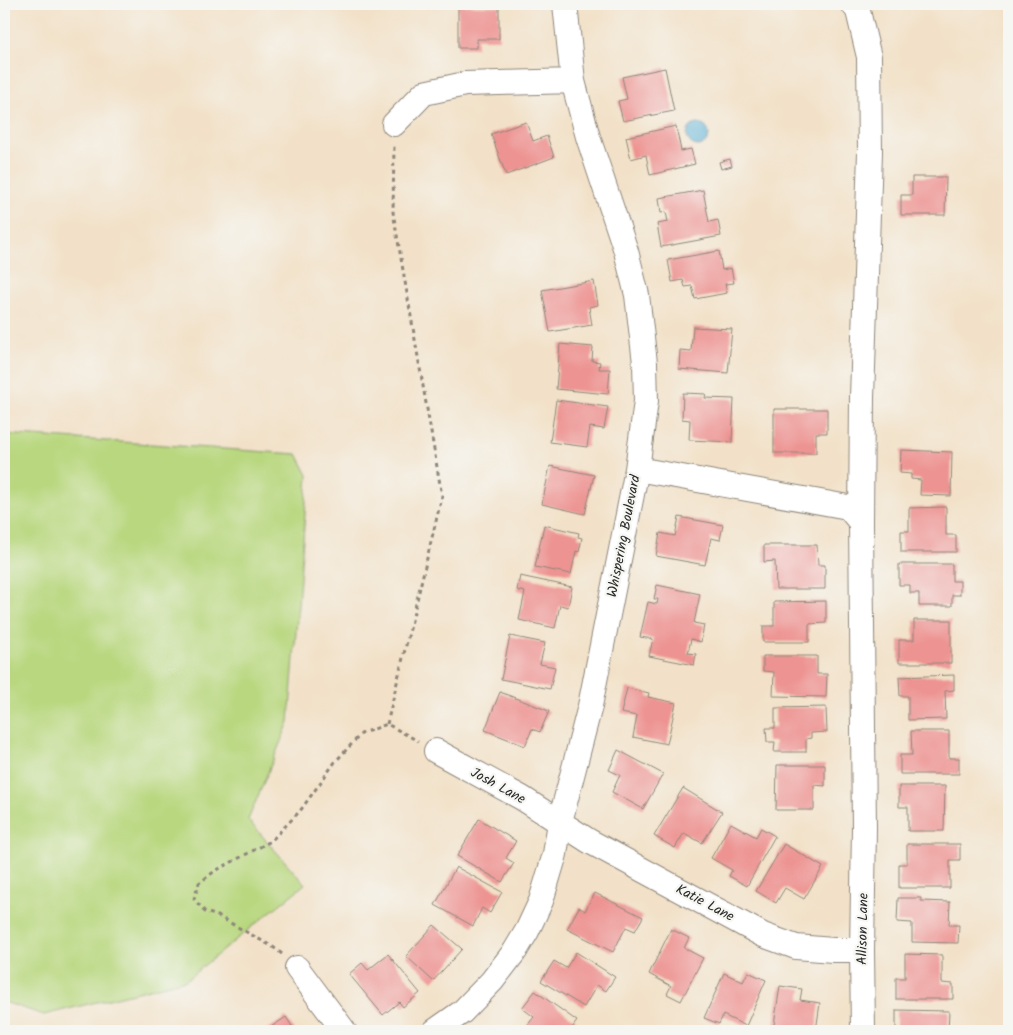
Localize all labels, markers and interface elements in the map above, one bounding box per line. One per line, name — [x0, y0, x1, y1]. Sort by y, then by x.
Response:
street label: Whispering Boulevard — [601, 472, 647, 599]
street label: Josh Lane — [466, 762, 530, 810]
street label: Katie Lane — [672, 878, 739, 928]
street label: Allison Lane — [851, 892, 875, 965]

